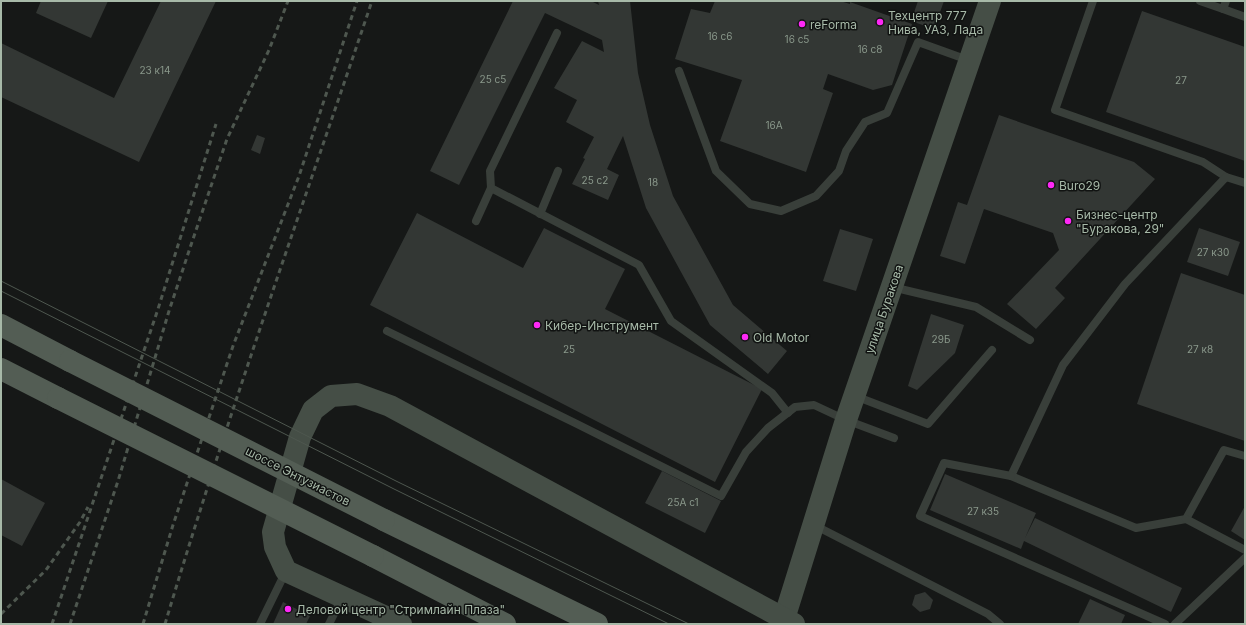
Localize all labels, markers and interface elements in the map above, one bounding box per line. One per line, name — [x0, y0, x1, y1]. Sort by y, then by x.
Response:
place label: Техцентр 777 Нива, УАЗ, Лада — [888, 8, 983, 37]
place label: reForma — [810, 17, 857, 32]
marker: Техцентр 777 Нива, УАЗ, Лада — [875, 17, 885, 27]
marker: reForma — [797, 19, 807, 29]
house number: 16 с6 — [708, 30, 733, 42]
house number: 16 с5 — [785, 33, 809, 45]
house number: 16 с8 — [858, 43, 882, 55]
house number: 23 к14 — [139, 64, 171, 76]
house number: 25 с5 — [480, 73, 506, 85]
house number: 27 — [1175, 74, 1187, 86]
house number: 16А — [765, 119, 783, 131]
house number: 25 с2 — [582, 174, 608, 186]
house number: 18 — [648, 176, 658, 188]
place label: Buro29 — [1059, 178, 1100, 193]
marker: Buro29 — [1046, 180, 1056, 190]
place label: Бизнес-центр "Буракова, 29" — [1076, 207, 1164, 236]
marker: Бизнес-центр "Буракова, 29" — [1063, 216, 1073, 226]
house number: 27 к30 — [1197, 246, 1229, 258]
street label: улица Буракова — [862, 263, 906, 355]
place label: Кибер-Инструмент — [545, 318, 659, 333]
marker: Кибер-Инструмент — [532, 320, 542, 330]
place label: Old Motor — [753, 330, 810, 345]
marker: Old Motor — [740, 332, 750, 342]
house number: 29Б — [932, 333, 950, 345]
house number: 25 — [563, 343, 575, 355]
house number: 27 к8 — [1187, 343, 1213, 355]
street label: шоссе Энтузиастов — [243, 443, 353, 509]
house number: 25A c1 — [667, 496, 699, 508]
house number: 27 к35 — [967, 505, 999, 517]
place label: Деловой центр "Стримлайн Плаза" — [296, 602, 505, 617]
marker: Деловой центр "Стримлайн Плаза" — [283, 604, 293, 614]

